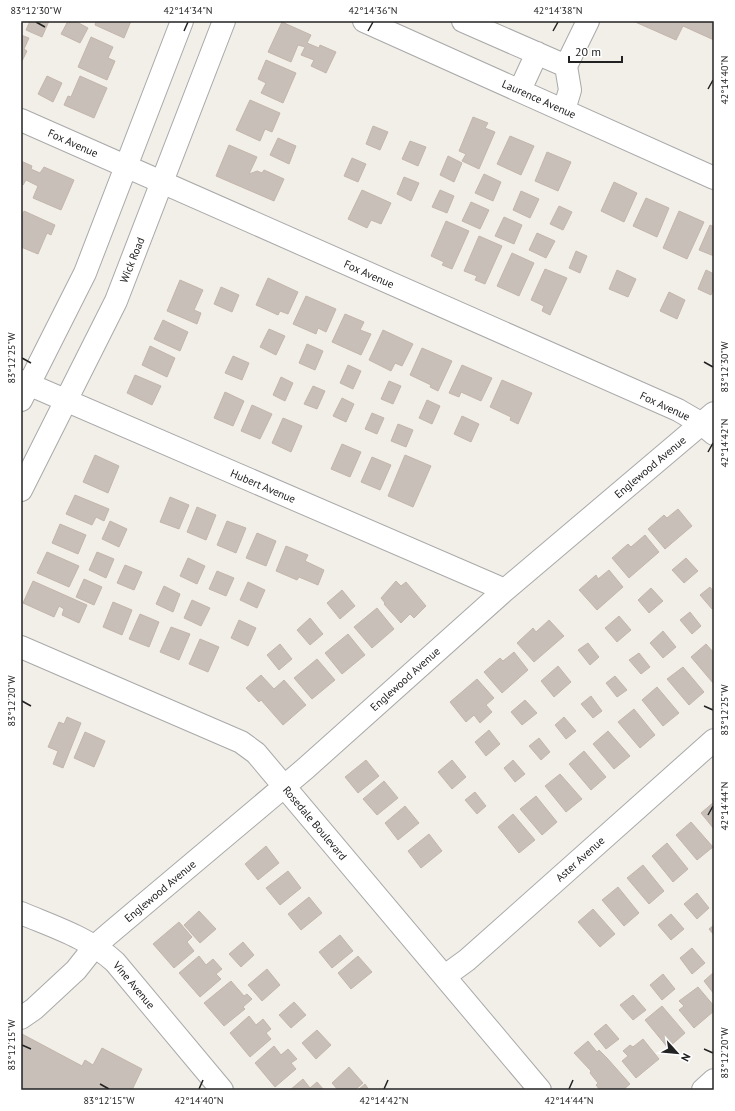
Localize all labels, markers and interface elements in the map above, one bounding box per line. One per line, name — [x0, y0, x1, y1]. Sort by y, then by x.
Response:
text: 83°12'30"W — [10, 4, 62, 17]
text: 42°14'34"N — [163, 4, 213, 17]
text: 42°14'36"N — [348, 4, 398, 17]
text: 42°14'38"N — [533, 4, 583, 17]
scale bar — [569, 38, 622, 64]
text: 20 m — [575, 44, 601, 59]
text: 42°14'40"N — [718, 55, 731, 105]
street label: Laurence Avenue — [500, 76, 579, 122]
street label: Fox Avenue — [46, 126, 101, 160]
street label: Wick Road — [116, 235, 148, 285]
street label: Fox Avenue — [342, 257, 397, 291]
text: 83°12'25"W — [5, 332, 18, 384]
text: 83°12'30"W — [718, 341, 731, 393]
street label: Fox Avenue — [638, 388, 693, 424]
text: 42°14'42"N — [718, 418, 731, 468]
street label: Englewood Avenue — [611, 433, 689, 501]
street label: Hubert Avenue — [228, 466, 298, 506]
street label: Englewood Avenue — [367, 644, 443, 714]
text: 83°12'20"W — [5, 675, 18, 727]
text: 83°12'25"W — [718, 684, 731, 736]
text: 42°14'44"N — [718, 781, 731, 831]
street label: Rosedale Boulevard — [280, 783, 350, 863]
street label: Aster Avenue — [553, 833, 608, 885]
street label: Englewood Avenue — [121, 857, 199, 925]
street label: Vine Avenue — [109, 958, 158, 1012]
text: 83°12'15"W — [5, 1019, 18, 1071]
text: 83°12'20"W — [718, 1027, 731, 1079]
north arrow — [657, 1033, 697, 1073]
text: N — [678, 1051, 694, 1064]
text: 83°12'15"W — [83, 1094, 135, 1107]
text: 42°14'40"N — [174, 1094, 224, 1107]
text: 42°14'42"N — [359, 1094, 409, 1107]
text: 42°14'44"N — [544, 1094, 594, 1107]

